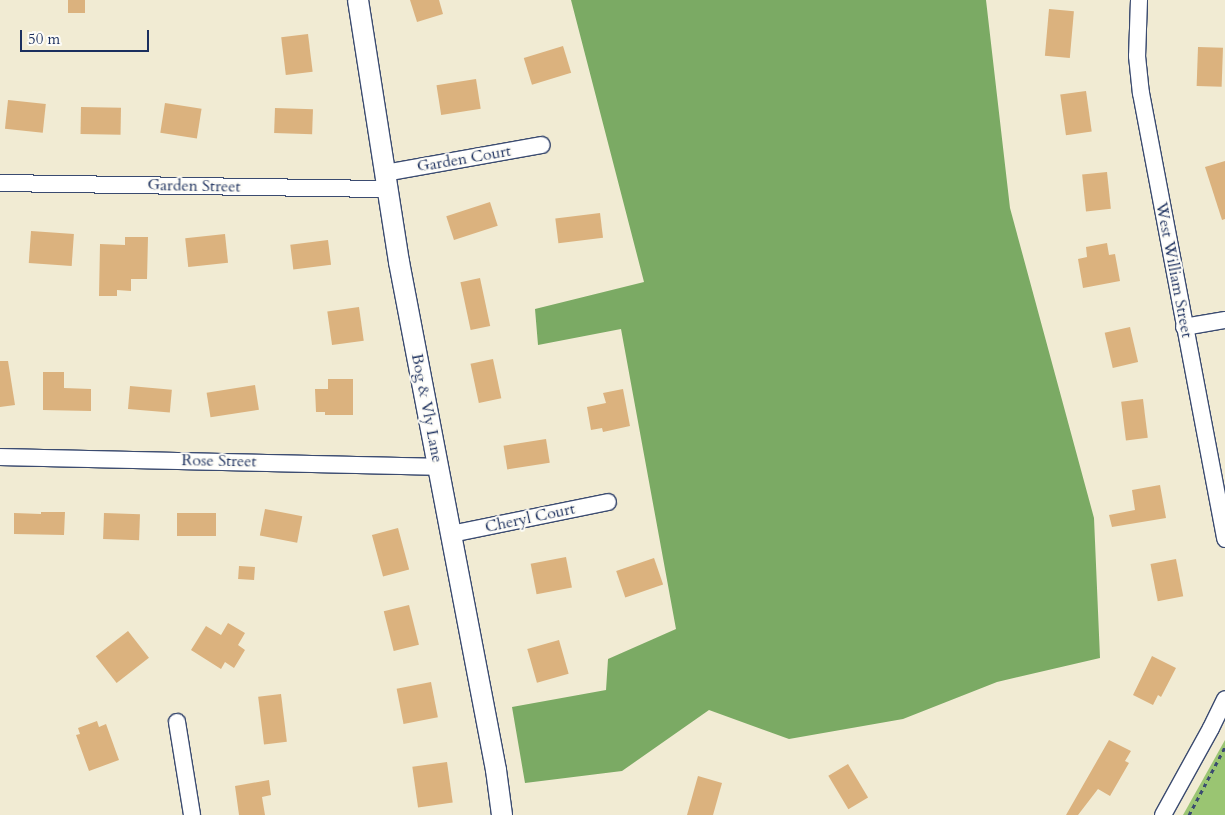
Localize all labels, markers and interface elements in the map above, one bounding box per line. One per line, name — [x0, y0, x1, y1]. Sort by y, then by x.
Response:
scale bar — [22, 20, 151, 52]
text: 50 m — [28, 29, 60, 49]
street label: Garden Court — [415, 141, 513, 177]
street label: Garden Street — [147, 176, 241, 196]
street label: West William Street — [1151, 201, 1197, 339]
street label: Bog & Vly Lane — [407, 352, 447, 464]
street label: Rose Street — [181, 451, 257, 471]
street label: Cheryl Court — [483, 499, 577, 537]

